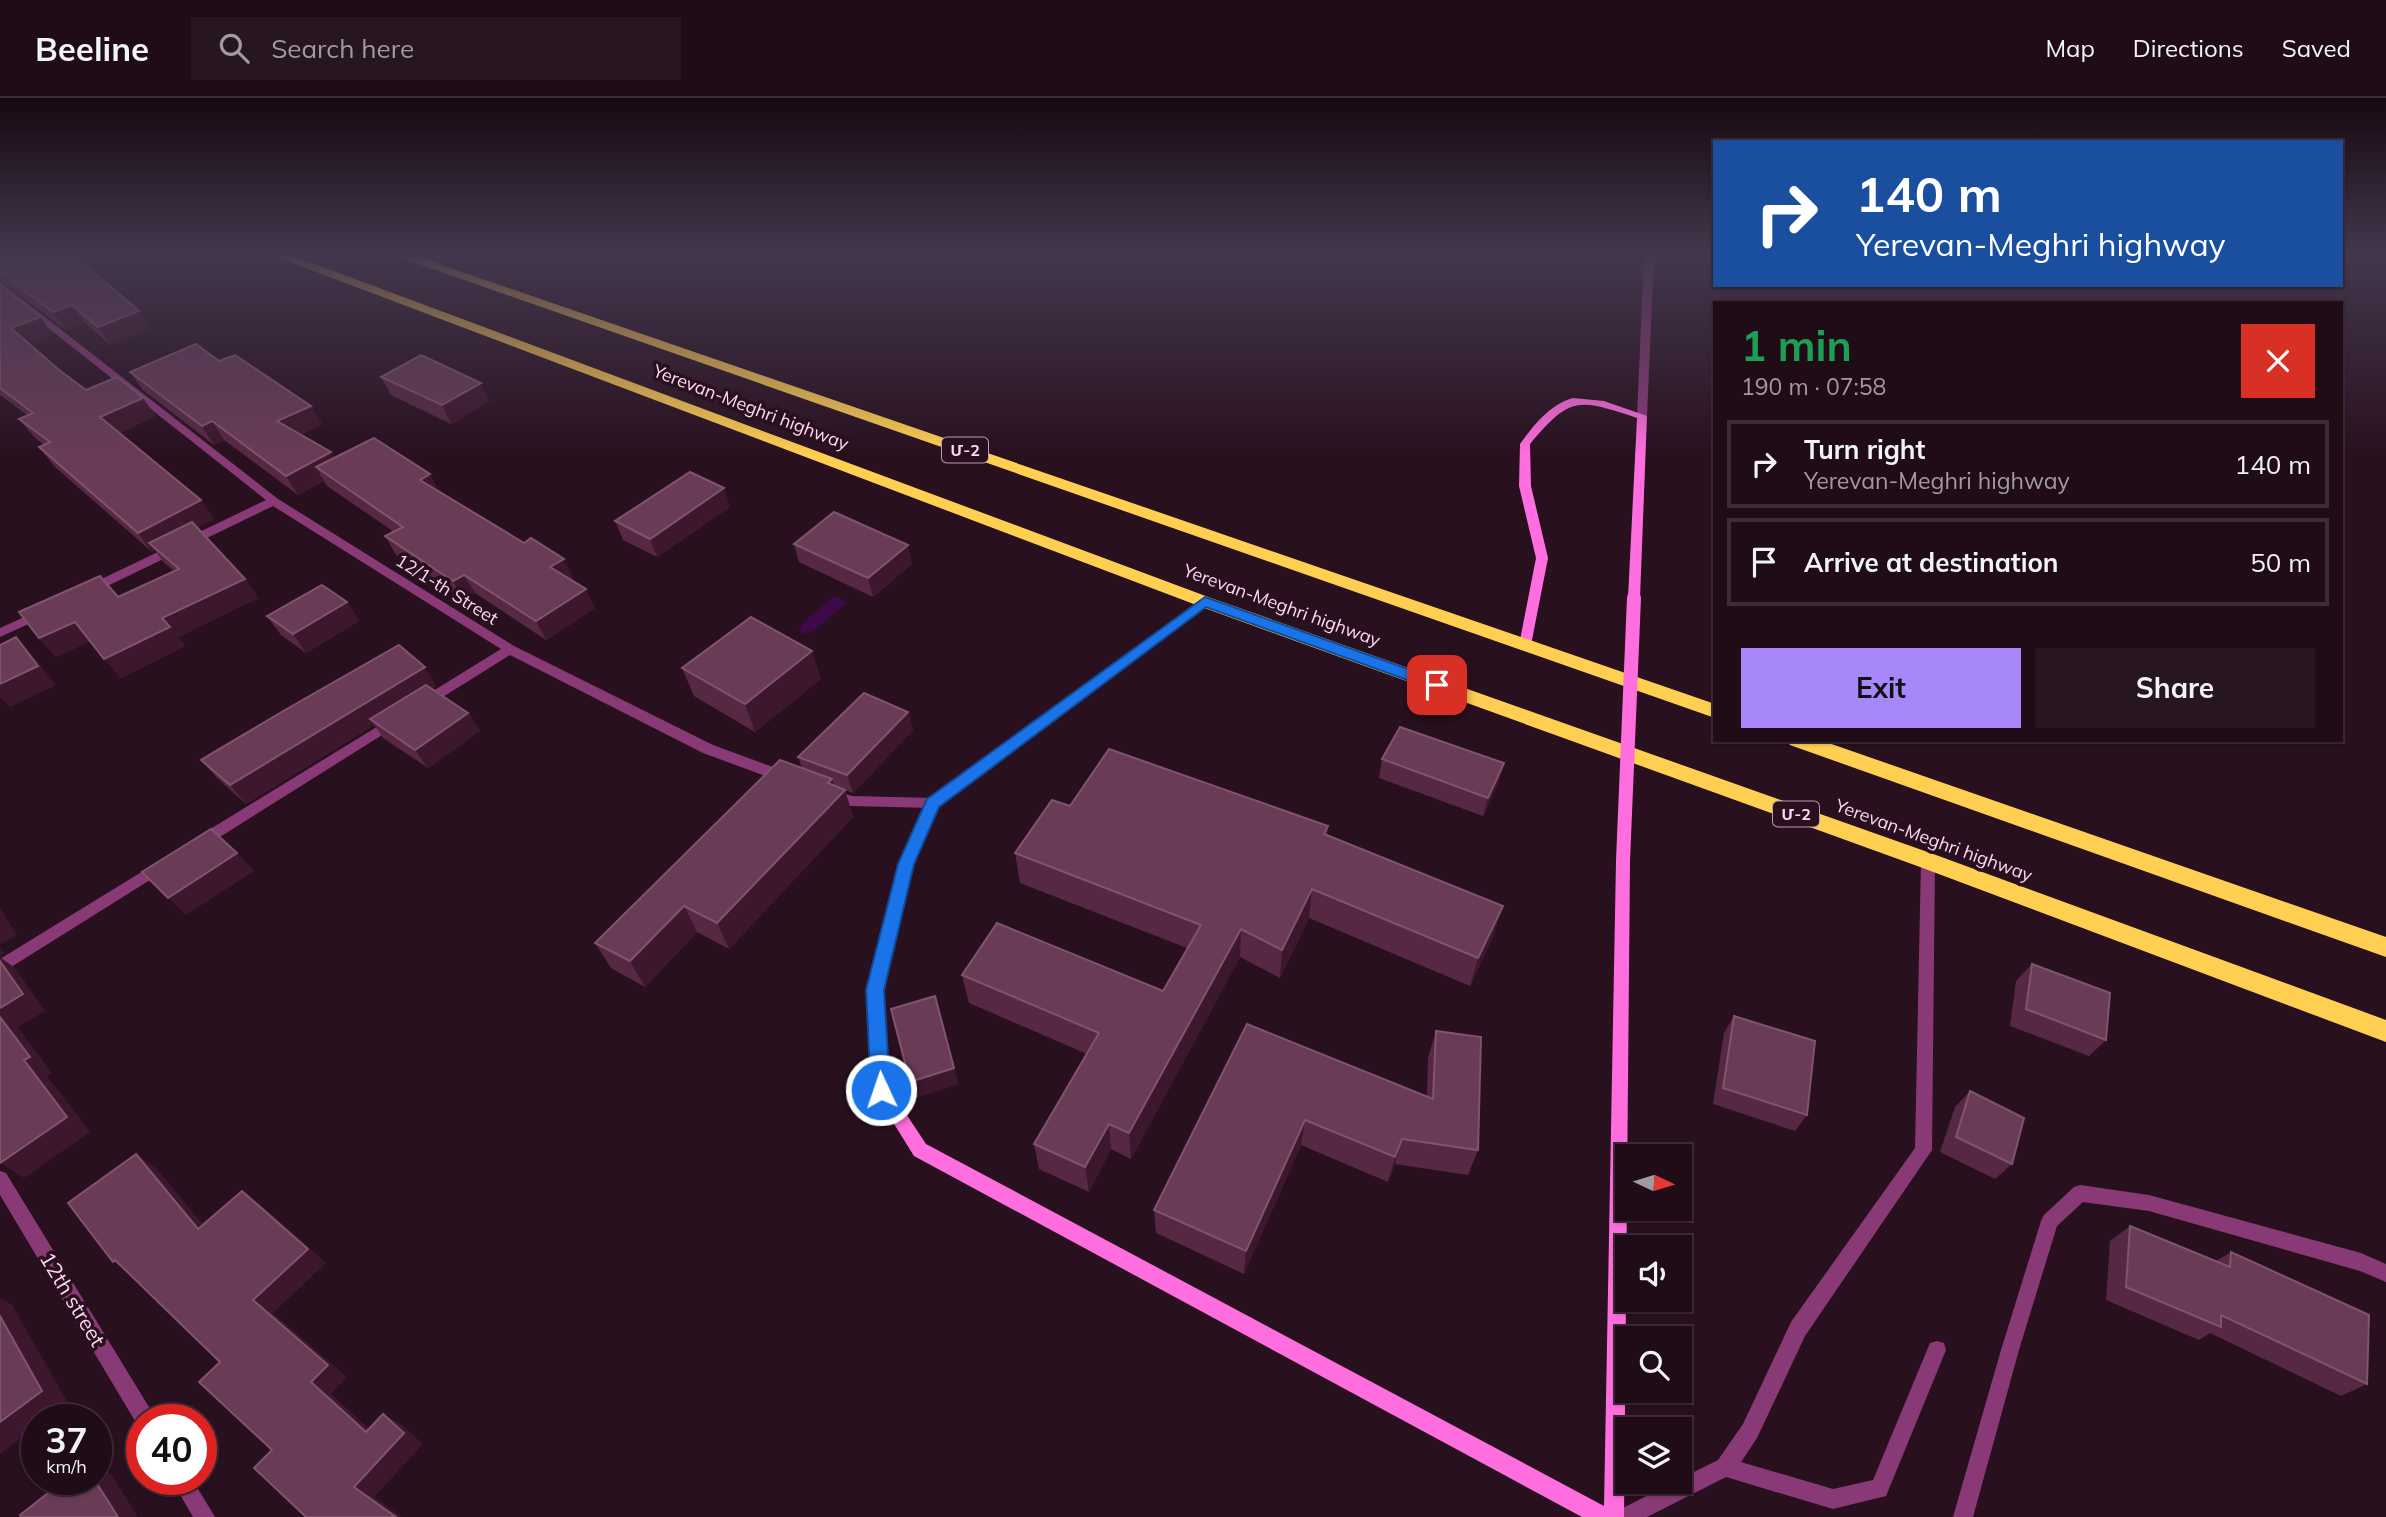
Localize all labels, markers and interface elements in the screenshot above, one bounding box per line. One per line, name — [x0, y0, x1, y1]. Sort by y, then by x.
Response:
search box — [191, 17, 681, 80]
text: Beeline — [35, 28, 149, 69]
icon: search — [215, 29, 253, 67]
text: Search here — [271, 32, 414, 65]
text: Map — [2045, 33, 2095, 63]
text: Directions — [2133, 33, 2244, 63]
text: Saved — [2282, 33, 2351, 63]
text: 140 m — [1856, 163, 2002, 224]
icon: right — [1741, 168, 1832, 259]
text: Yerevan-Meghri highway — [1856, 224, 2226, 264]
text: 1 min — [1741, 319, 1852, 372]
button: close — [2241, 324, 2315, 398]
street label: Yerevan-Meghri highway — [649, 359, 853, 455]
text: 190 m · 07:58 — [1741, 372, 1886, 401]
text: Turn right — [1804, 433, 1925, 466]
road number: Մ-2 — [942, 438, 988, 462]
icon: right — [1745, 445, 1783, 483]
text: 140 m — [2235, 448, 2311, 481]
text: Yerevan-Meghri highway — [1804, 466, 2070, 495]
icon: arrive — [1745, 543, 1783, 581]
text: Arrive at destination — [1804, 546, 2059, 579]
text: 50 m — [2250, 546, 2311, 579]
street label: 12/1-th Street — [391, 548, 503, 630]
street label: Yerevan-Meghri highway — [1179, 558, 1384, 652]
button: Exit — [1741, 648, 2021, 728]
button: Share — [2035, 648, 2315, 728]
pin — [1407, 655, 1467, 715]
icon: arrive — [1418, 666, 1456, 704]
street label: Yerevan-Meghri highway — [1831, 793, 2036, 887]
road number: Մ-2 — [1773, 802, 1819, 827]
position arrow — [844, 1053, 918, 1127]
north arrow — [1615, 1144, 1692, 1222]
map controls — [1615, 1144, 1692, 1494]
button: sound — [1615, 1235, 1692, 1312]
street label: 12th street — [35, 1247, 111, 1351]
button: search — [1615, 1326, 1692, 1403]
speed limit sign: 40 — [126, 1404, 217, 1495]
button: layers — [1615, 1417, 1692, 1494]
text: 37 — [45, 1418, 88, 1462]
text: km/h — [46, 1455, 87, 1478]

